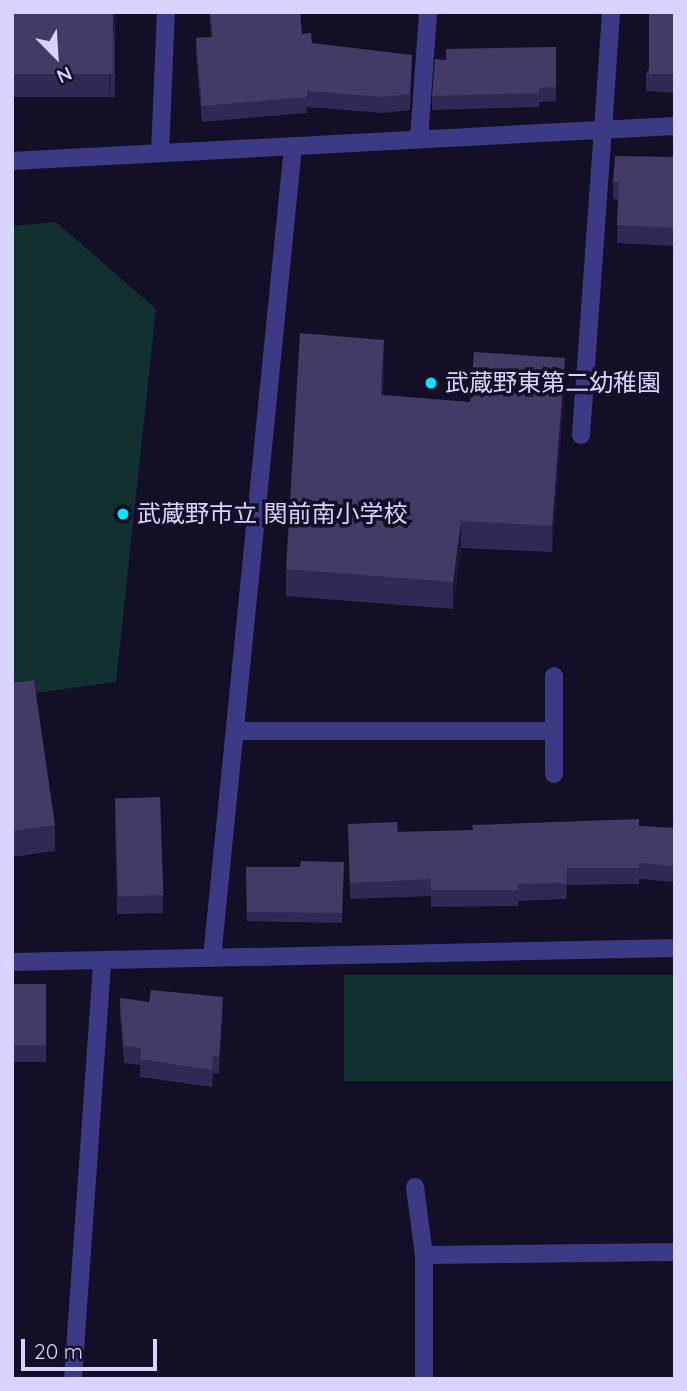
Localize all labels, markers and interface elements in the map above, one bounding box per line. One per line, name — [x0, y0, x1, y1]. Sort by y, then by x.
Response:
north arrow — [21, 21, 91, 91]
text: N — [53, 61, 76, 89]
place label: 武蔵野東第二幼稚園 — [445, 369, 661, 397]
marker: 武蔵野東第二幼稚園 — [423, 375, 439, 391]
place label: 武蔵野市立 関前南小学校 — [137, 500, 408, 528]
marker: 武蔵野市立 関前南小学校 — [115, 506, 131, 522]
scale bar — [24, 1324, 161, 1368]
text: 20 m — [34, 1338, 83, 1364]

